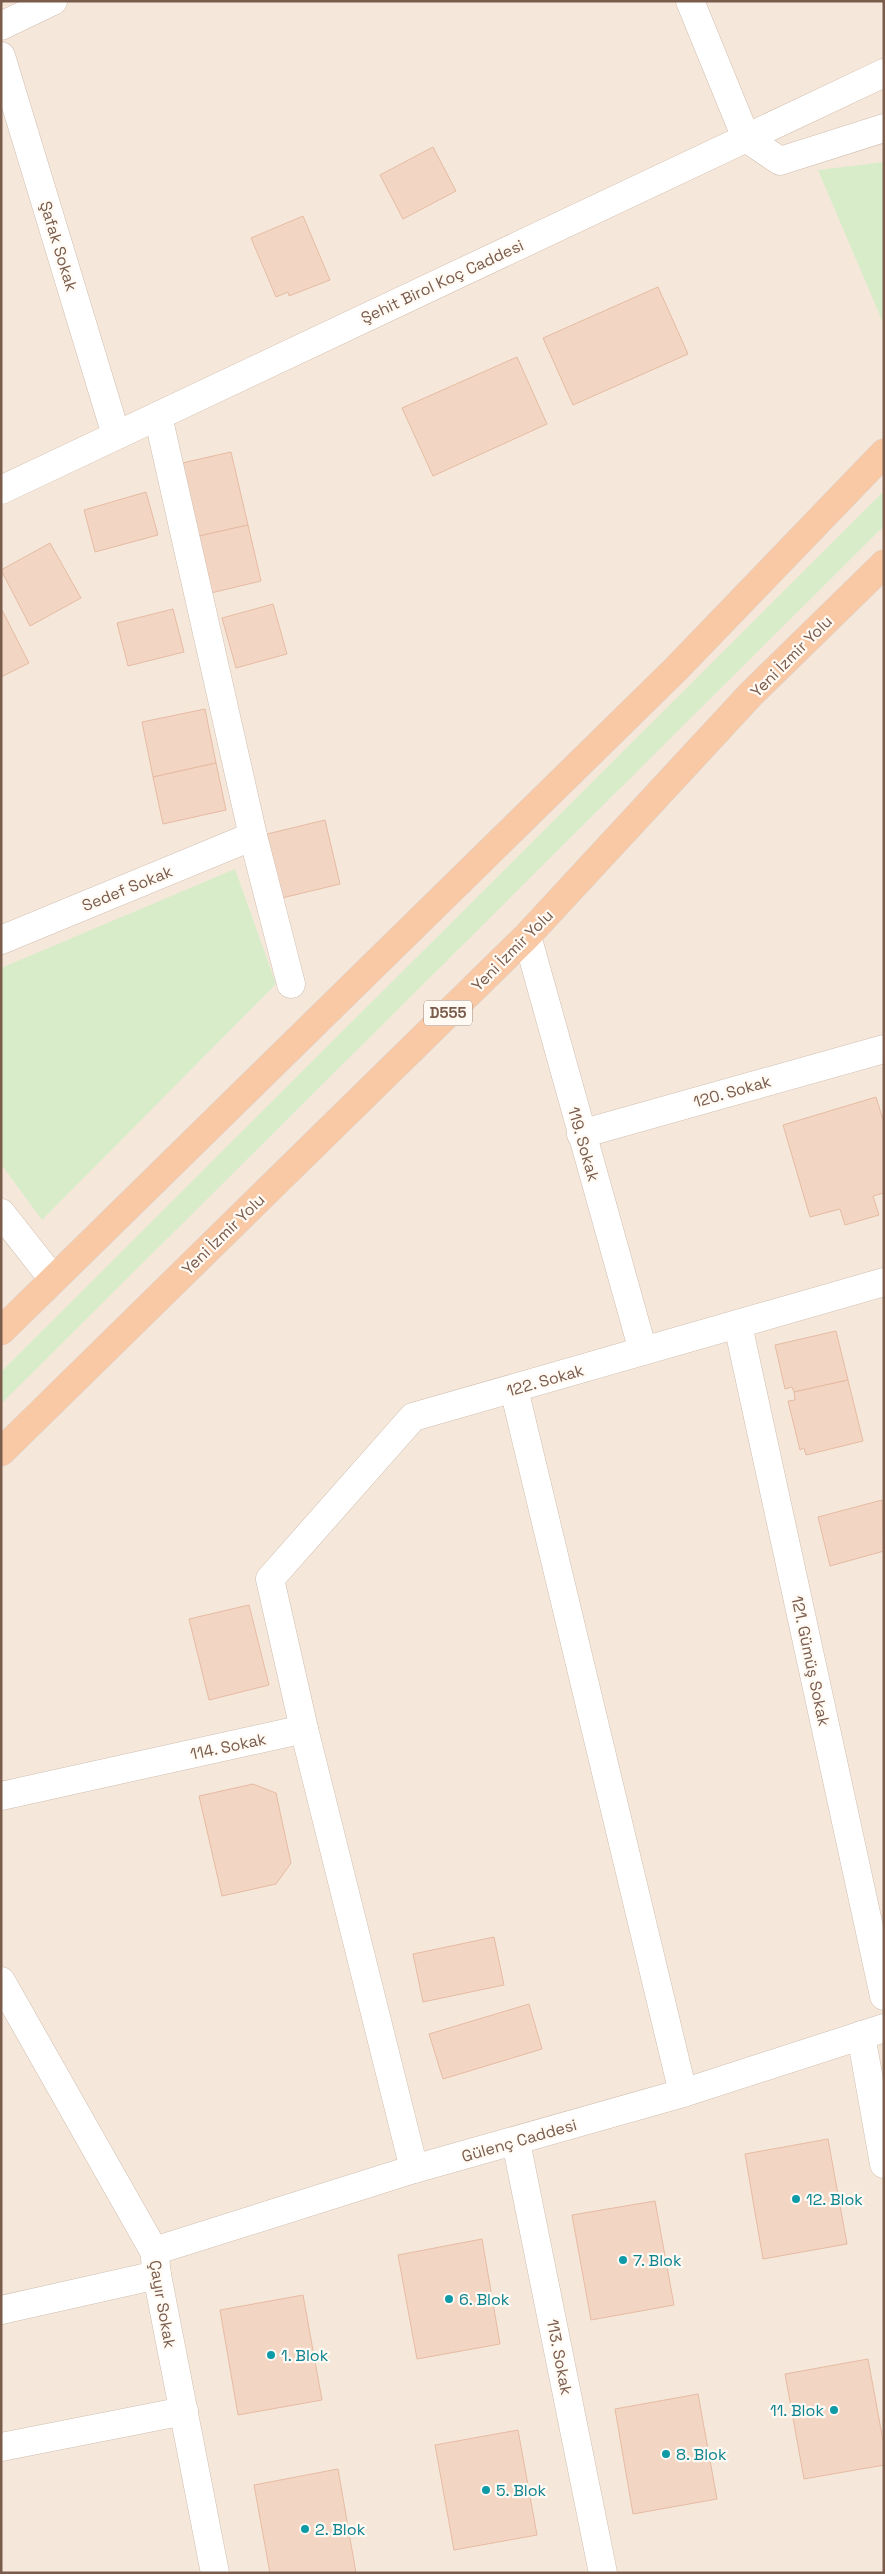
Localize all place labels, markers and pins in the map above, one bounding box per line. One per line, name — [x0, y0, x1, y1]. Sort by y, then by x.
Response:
place label: 12. Blok — [806, 2189, 863, 2210]
marker: 12. Blok — [790, 2193, 802, 2205]
place label: 7. Blok — [633, 2250, 682, 2271]
marker: 7. Blok — [617, 2254, 629, 2266]
place label: 6. Blok — [459, 2289, 510, 2310]
marker: 6. Blok — [443, 2293, 455, 2305]
place label: 1. Blok — [281, 2345, 329, 2366]
marker: 1. Blok — [265, 2349, 277, 2361]
place label: 11. Blok — [770, 2400, 824, 2421]
marker: 11. Blok — [828, 2404, 840, 2416]
place label: 8. Blok — [676, 2444, 727, 2465]
marker: 8. Blok — [660, 2448, 672, 2460]
place label: 5. Blok — [496, 2480, 547, 2501]
marker: 5. Blok — [480, 2484, 492, 2496]
place label: 2. Blok — [315, 2519, 366, 2540]
marker: 2. Blok — [299, 2523, 311, 2535]

